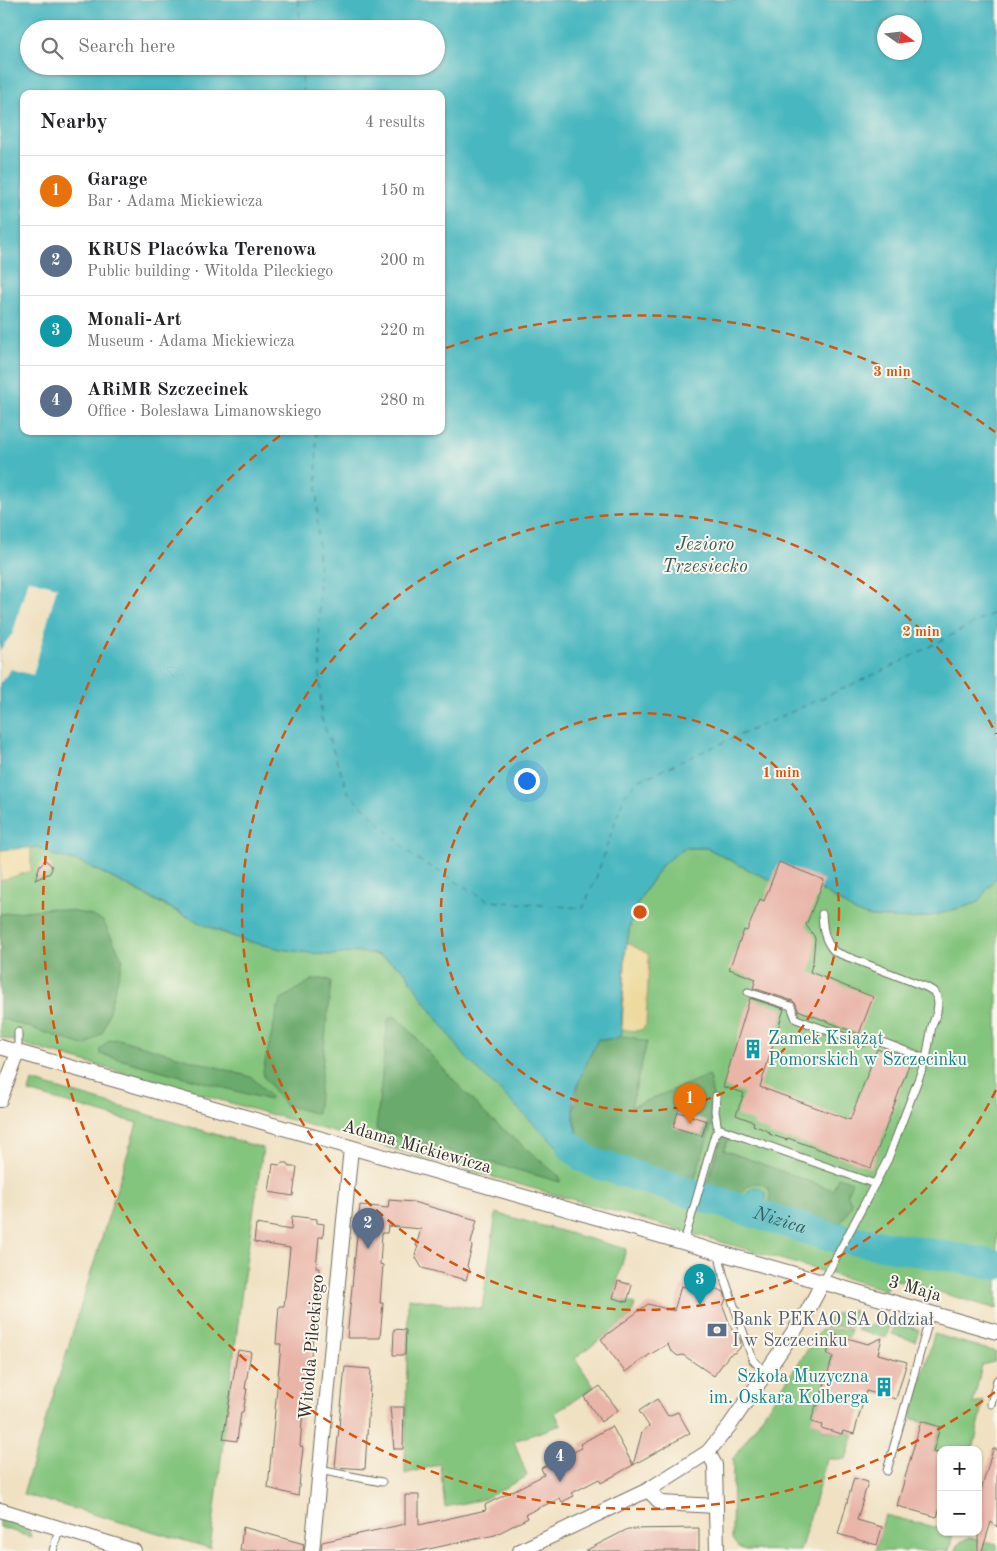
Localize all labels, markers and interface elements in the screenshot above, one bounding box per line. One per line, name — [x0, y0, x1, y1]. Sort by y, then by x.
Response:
north arrow — [877, 15, 922, 60]
search box — [20, 20, 445, 75]
icon: search — [38, 34, 66, 62]
text: Search here — [78, 38, 175, 57]
text: Nearby — [40, 112, 108, 133]
text: 4 results — [365, 115, 425, 131]
text: Garage — [87, 171, 148, 190]
text: 1 — [51, 183, 61, 199]
text: 150 m — [380, 183, 425, 199]
text: Bar · Adama Mickiewicza — [87, 194, 263, 210]
text: KRUS Placówka Terenowa — [87, 241, 316, 260]
text: 2 — [51, 253, 61, 269]
text: 200 m — [380, 253, 425, 269]
text: Public building · Witolda Pileckiego — [87, 264, 333, 280]
text: Monali-Art — [87, 311, 182, 330]
text: 3 — [51, 323, 61, 339]
text: 220 m — [380, 323, 425, 339]
text: Museum · Adama Mickiewicza — [87, 334, 295, 350]
text: 3 min — [873, 365, 911, 380]
text: ARiMR Szczecinek — [87, 381, 249, 400]
text: 4 — [51, 393, 61, 409]
text: 280 m — [380, 393, 425, 409]
text: Office · Bolesława Limanowskiego — [87, 404, 321, 420]
water label: Jezioro Trzesiecko — [662, 536, 748, 577]
text: 2 min — [902, 625, 940, 640]
text: 1 min — [762, 766, 800, 781]
your location — [514, 768, 540, 794]
centre of rings — [631, 903, 649, 921]
place label: Zamek Książąt Pomorskich w Szczecinku — [768, 1030, 967, 1069]
building icon: Zamek Książąt Pomorskich w Szczecinku — [742, 1038, 764, 1060]
pin: 1 — [674, 1083, 706, 1124]
street label: Adama Mickiewicza — [340, 1117, 494, 1177]
water label: Nizica — [750, 1204, 809, 1238]
pin: 2 — [352, 1208, 384, 1249]
pin: 3 — [684, 1264, 716, 1305]
street label: Witolda Pileckiego — [297, 1273, 327, 1420]
street label: 3 Maja — [887, 1273, 944, 1305]
place label: Bank PEKAO SA Oddział I w Szczecinku — [732, 1311, 934, 1350]
bank icon: Bank PEKAO SA Oddział I w Szczecinku — [706, 1319, 728, 1341]
place label: Szkoła Muzyczna im. Oskara Kolberga — [709, 1368, 869, 1407]
building icon: Szkoła Muzyczna im. Oskara Kolberga — [873, 1376, 895, 1398]
pin: 4 — [544, 1441, 576, 1482]
map controls — [937, 1446, 982, 1536]
button: + — [937, 1446, 982, 1491]
button: − — [937, 1491, 982, 1536]

